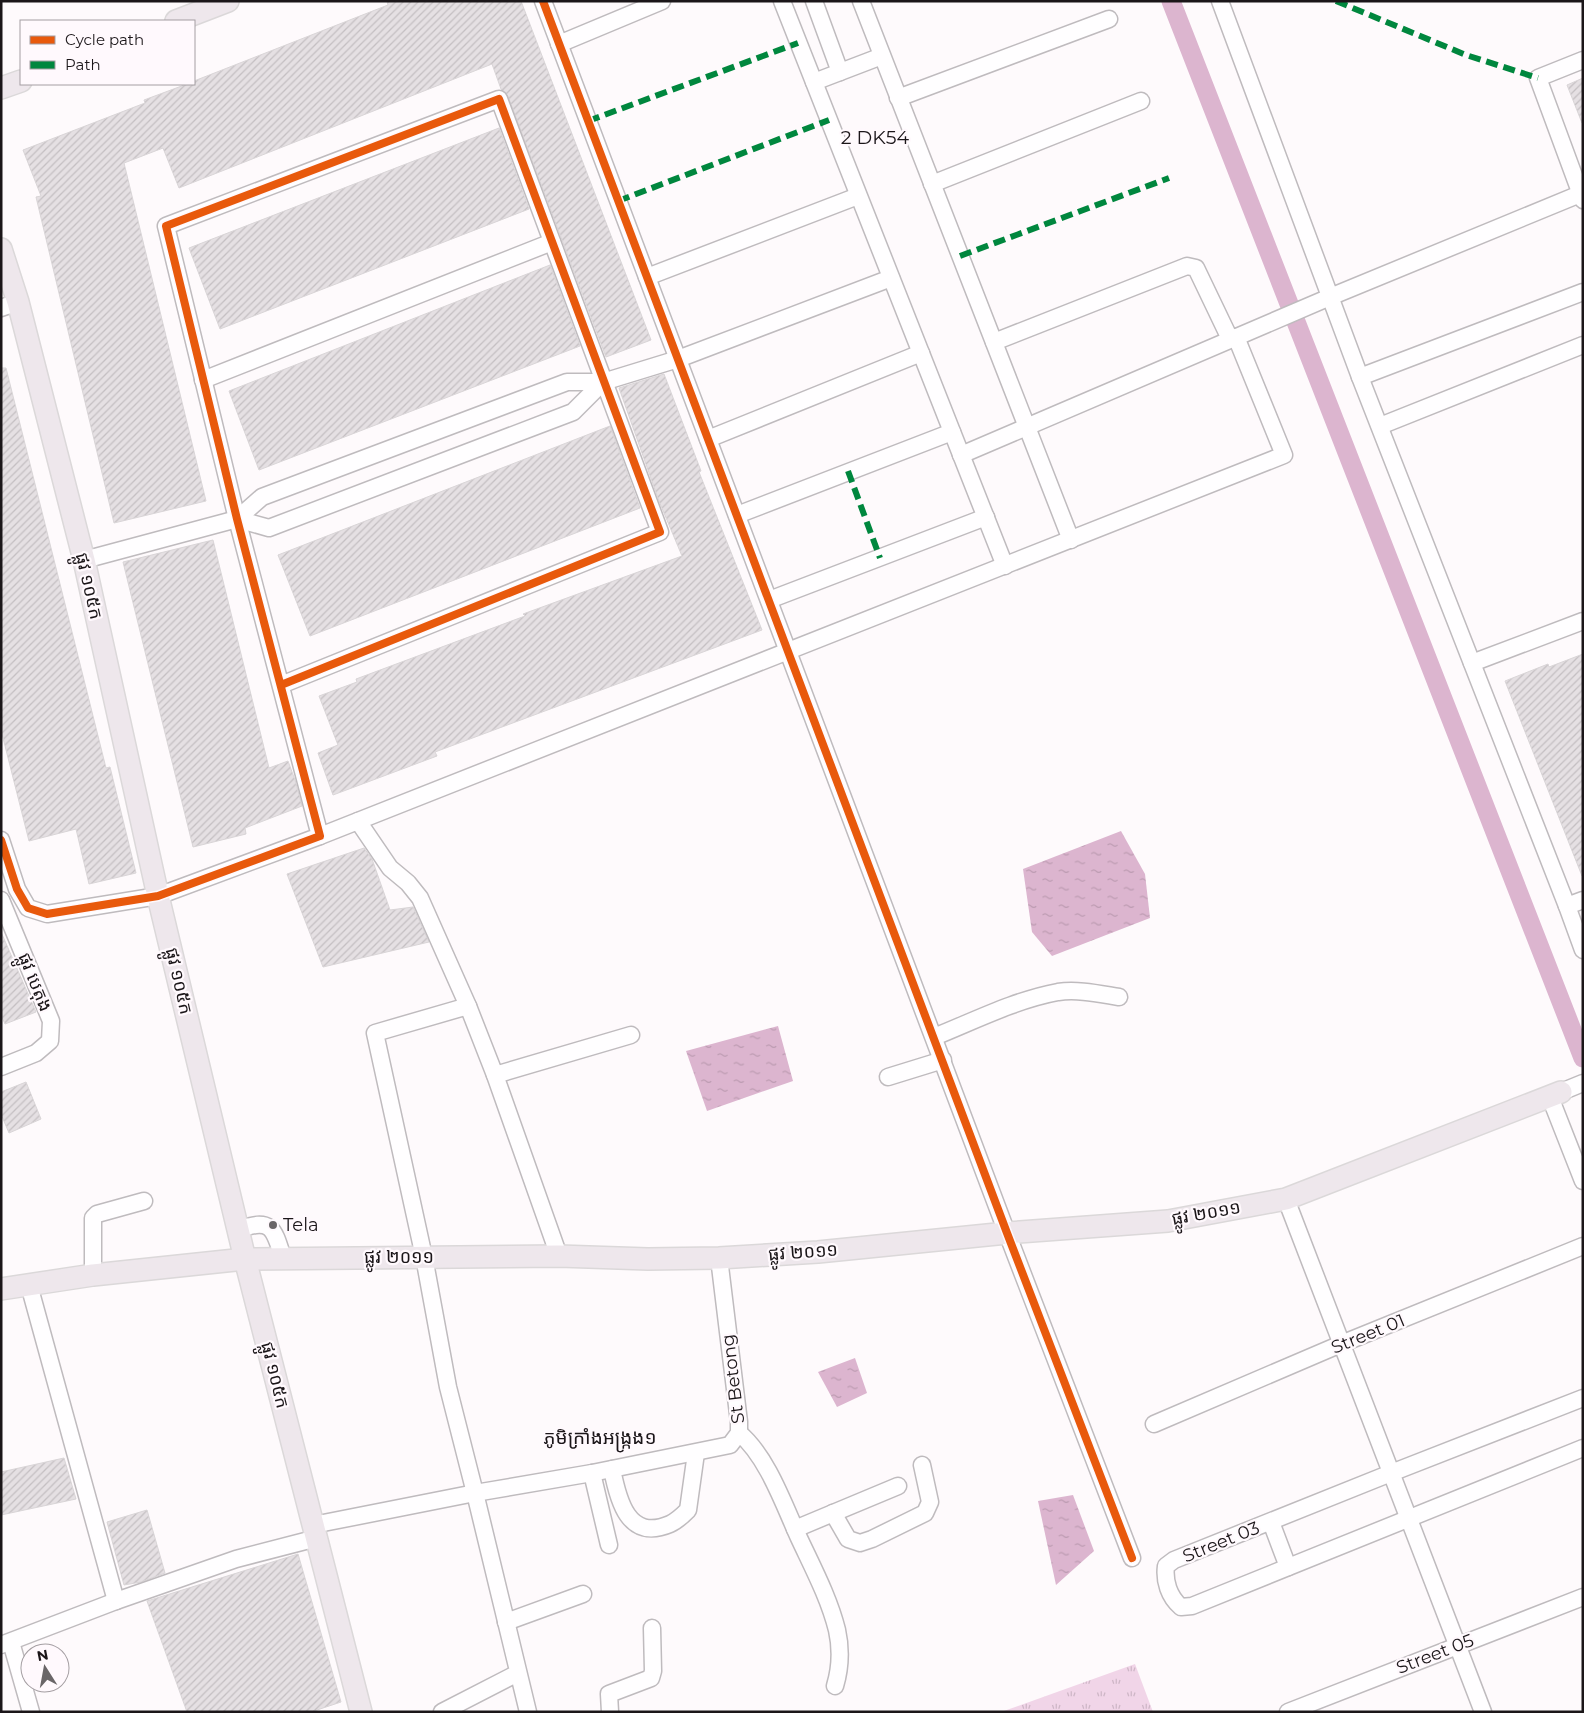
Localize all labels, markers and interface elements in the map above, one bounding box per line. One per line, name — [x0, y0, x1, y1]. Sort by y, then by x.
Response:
legend — [20, 20, 195, 85]
text: Cycle path — [65, 30, 144, 49]
text: Path — [65, 55, 101, 74]
district label: 2 DK54 — [841, 126, 910, 149]
street label: ផ្លូវ ១០៥ក — [65, 551, 107, 623]
street label: ផ្លូវ ១០៥ក — [155, 946, 197, 1018]
street label: ផ្លូវ បេតុង — [8, 949, 57, 1017]
street label: ផ្លូវ ២០១១ — [1170, 1196, 1243, 1235]
place label: Tela — [283, 1214, 319, 1236]
marker: Tela — [267, 1219, 279, 1231]
street label: ផ្លូវ ២០១១ — [767, 1239, 839, 1271]
street label: ផ្លូវ ២០១១ — [364, 1246, 434, 1273]
street label: Street 01 — [1328, 1309, 1408, 1359]
street label: St Betong — [717, 1333, 749, 1425]
street label: ផ្លូវ ១០៥ក — [251, 1339, 294, 1412]
district label: ភូមិក្រាំងអង្រ្កង១ — [544, 1426, 656, 1453]
street label: Street 03 — [1179, 1517, 1263, 1567]
street label: Street 05 — [1393, 1629, 1477, 1679]
north arrow — [20, 1643, 70, 1693]
text: N — [35, 1645, 50, 1665]

